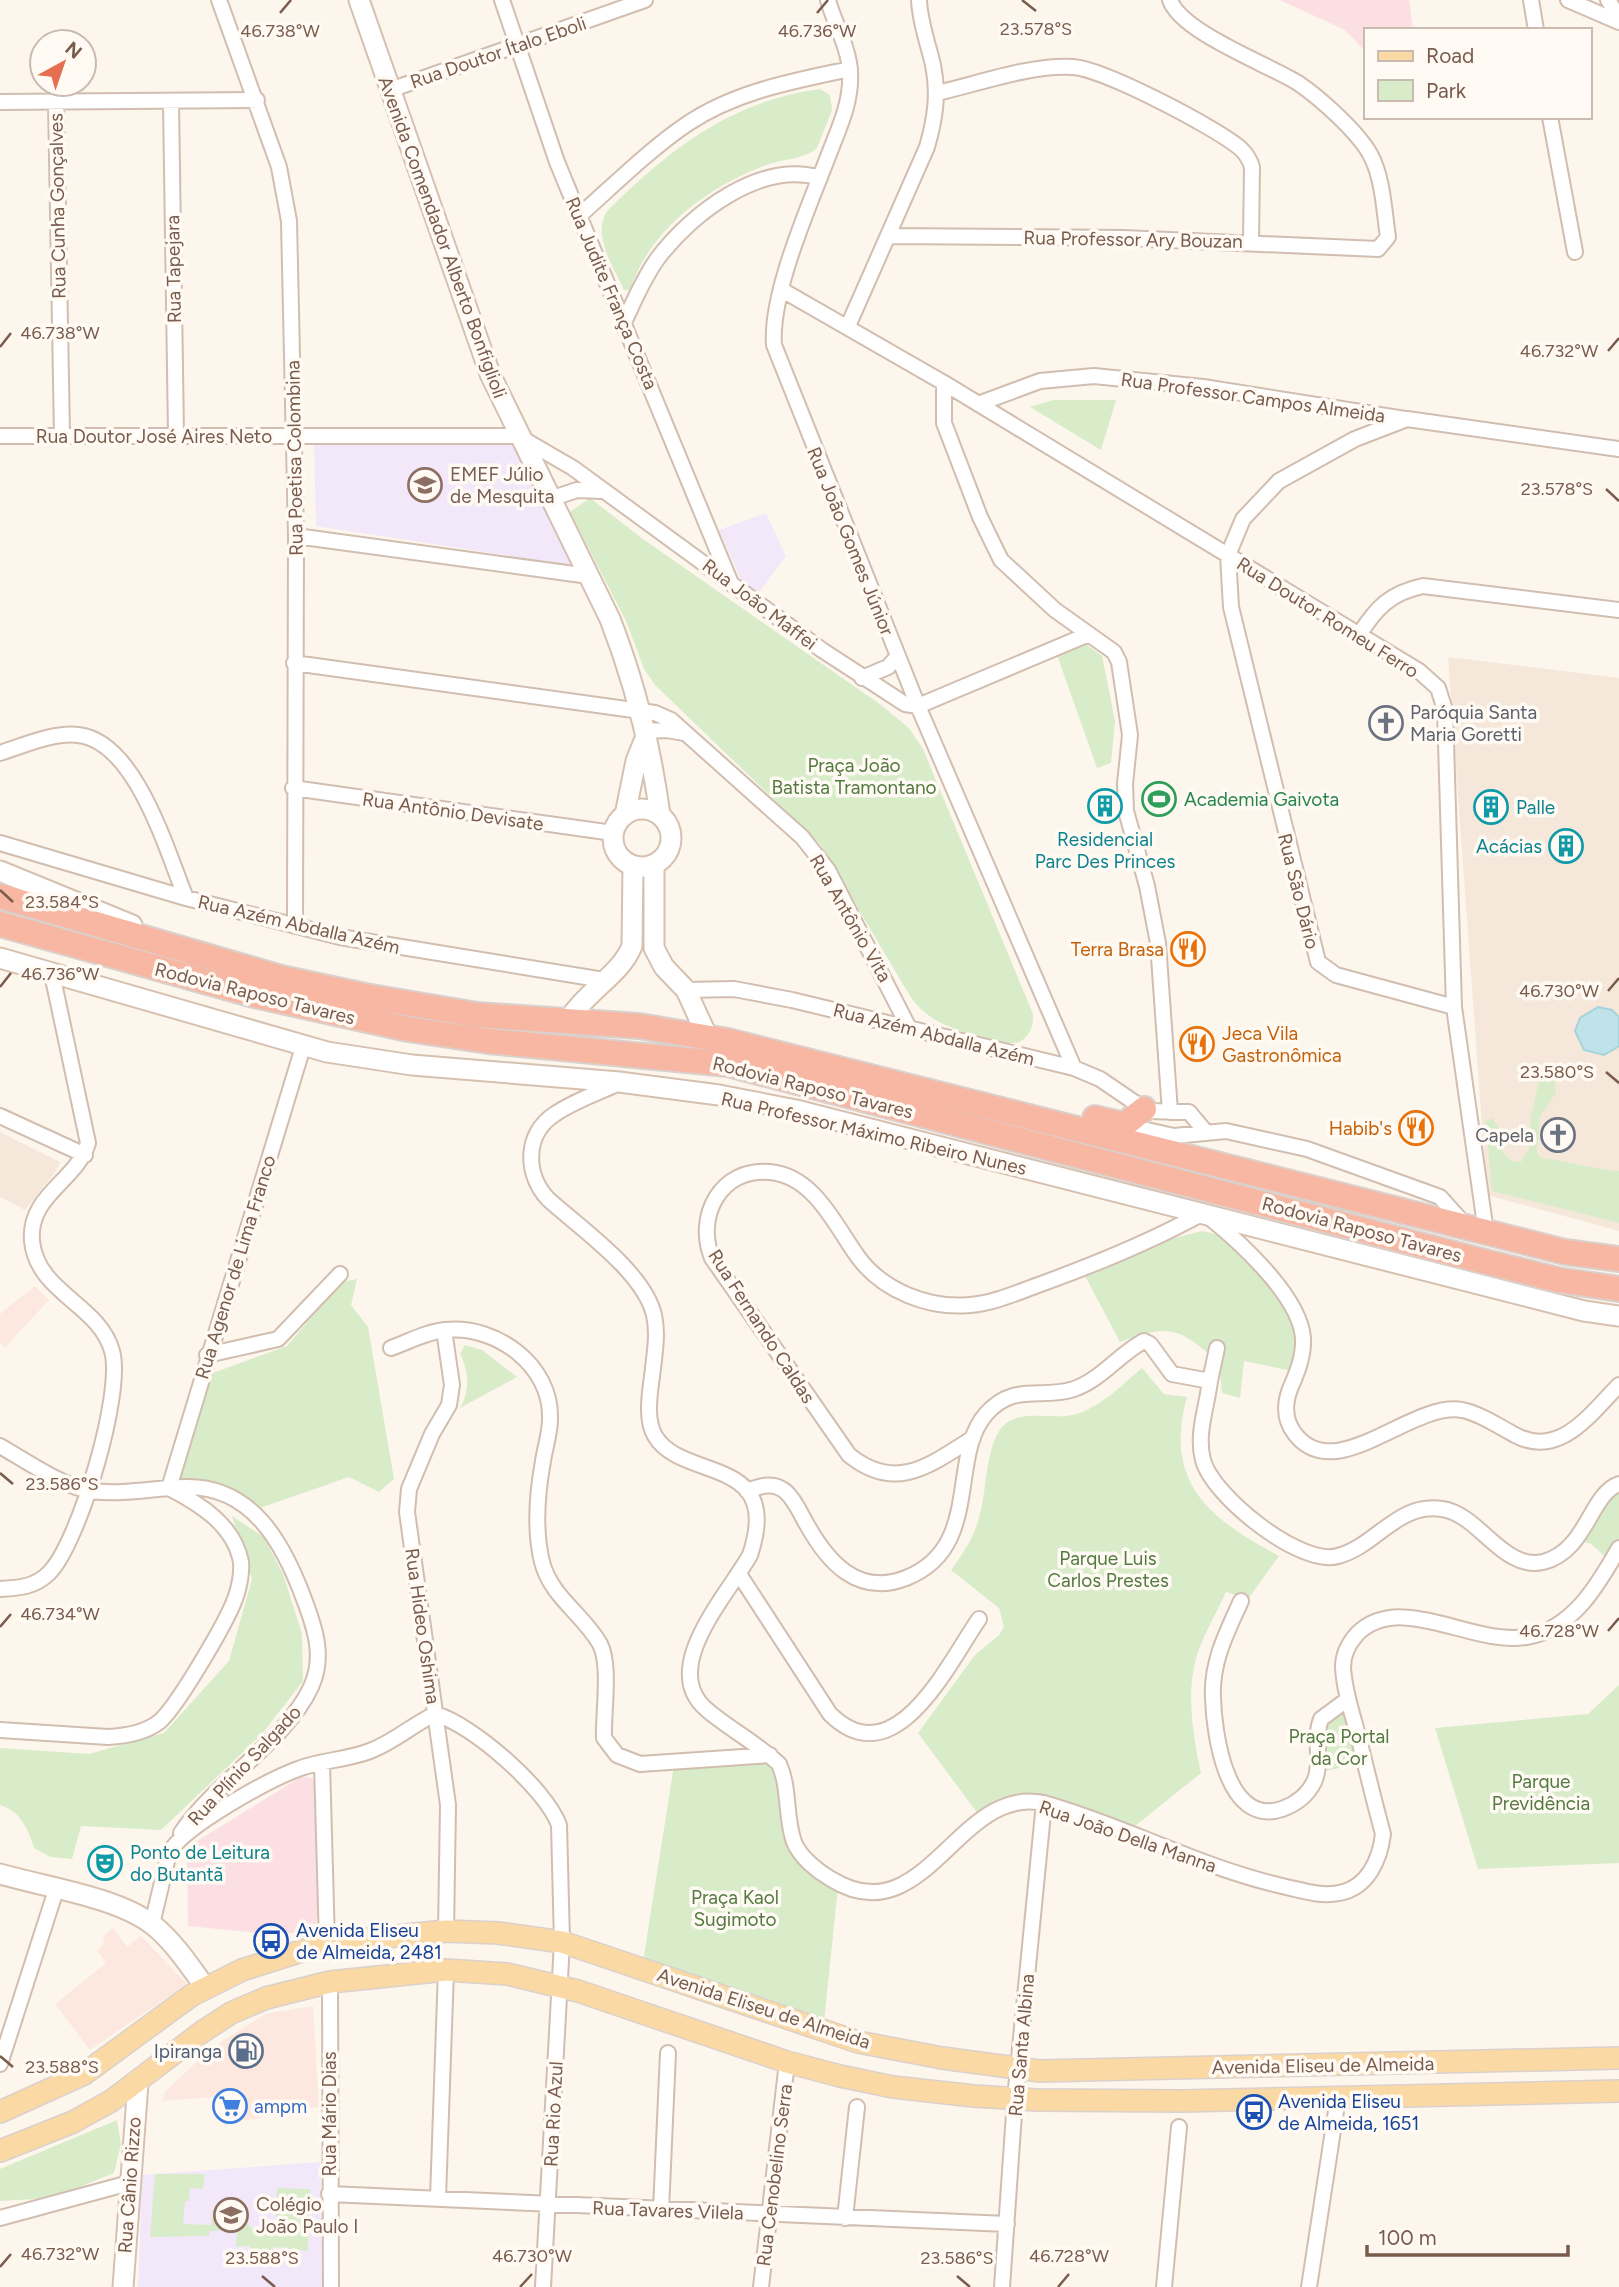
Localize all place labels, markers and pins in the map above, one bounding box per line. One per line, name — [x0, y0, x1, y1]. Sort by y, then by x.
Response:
place label: EMEF Júlio de Mesquita — [450, 463, 554, 508]
school or university icon: EMEF Júlio de Mesquita — [406, 466, 444, 504]
place label: Paróquia Santa Maria Goretti — [1410, 701, 1537, 746]
church icon: Paróquia Santa Maria Goretti — [1367, 704, 1405, 742]
sports icon: Academia Gaivota — [1140, 780, 1178, 818]
building icon: Residencial Parc Des Princes — [1086, 787, 1124, 825]
place label: Academia Gaivota — [1184, 788, 1339, 811]
building icon: Palle — [1472, 788, 1510, 826]
place label: Palle — [1516, 796, 1555, 819]
building icon: Acácias — [1547, 827, 1585, 865]
place label: Residencial Parc Des Princes — [1035, 828, 1176, 873]
place label: Acácias — [1476, 835, 1542, 858]
restaurant icon: Terra Brasa — [1169, 930, 1207, 968]
place label: Terra Brasa — [1071, 938, 1164, 961]
place label: Jeca Vila Gastronômica — [1222, 1022, 1342, 1067]
restaurant icon: Jeca Vila Gastronômica — [1178, 1025, 1216, 1063]
restaurant icon: Habib's — [1397, 1109, 1435, 1147]
church icon: Capela — [1539, 1116, 1577, 1154]
place label: Habib's — [1329, 1117, 1392, 1140]
place label: Capela — [1475, 1124, 1534, 1147]
place label: Ponto de Leitura do Butantã — [130, 1841, 270, 1886]
theatre icon: Ponto de Leitura do Butantã — [86, 1844, 124, 1882]
place label: Avenida Eliseu de Almeida, 2481 — [296, 1919, 442, 1964]
bus stop icon: Avenida Eliseu de Almeida, 2481 — [252, 1922, 290, 1960]
fuel station icon: Ipiranga — [227, 2032, 265, 2070]
place label: Ipiranga — [154, 2040, 222, 2063]
supermarket icon: ampm — [211, 2087, 249, 2125]
place label: Avenida Eliseu de Almeida, 1651 — [1278, 2090, 1419, 2135]
bus stop icon: Avenida Eliseu de Almeida, 1651 — [1235, 2093, 1273, 2131]
place label: ampm — [254, 2095, 307, 2118]
place label: Colégio João Paulo I — [256, 2193, 358, 2238]
school or university icon: Colégio João Paulo I — [212, 2196, 250, 2234]

